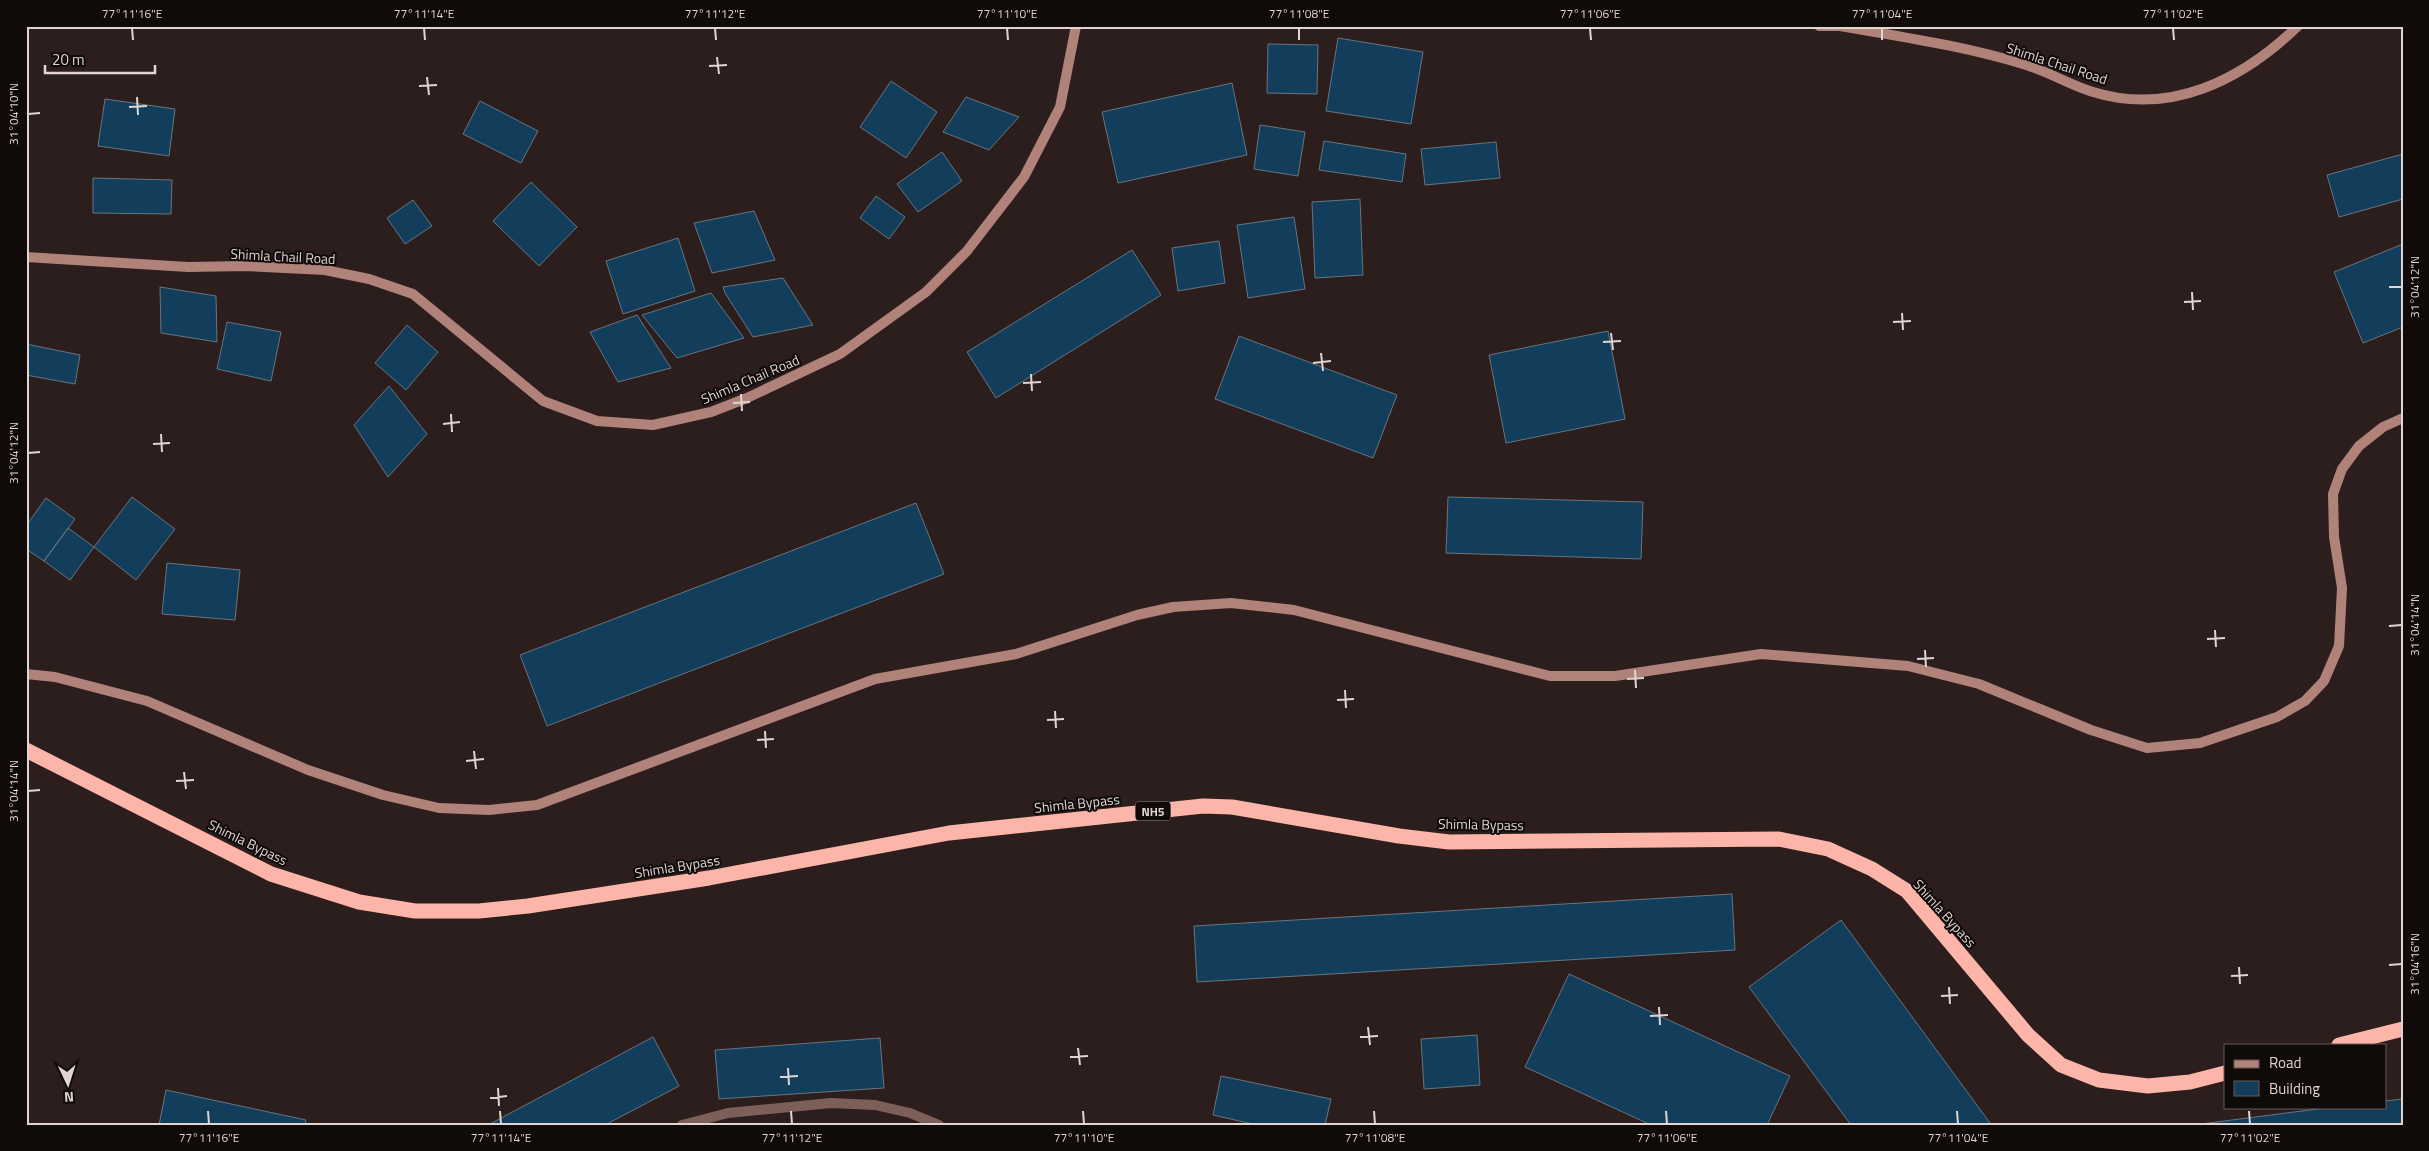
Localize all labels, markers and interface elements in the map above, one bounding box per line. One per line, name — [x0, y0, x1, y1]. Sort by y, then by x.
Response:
text: 77°11'16"E — [102, 4, 163, 23]
text: 77°11'14"E — [394, 4, 455, 23]
text: 77°11'12"E — [685, 4, 746, 23]
text: 77°11'10"E — [977, 4, 1038, 23]
text: 77°11'08"E — [1269, 4, 1330, 23]
text: 77°11'06"E — [1560, 4, 1621, 23]
text: 77°11'04"E — [1852, 4, 1913, 23]
text: 77°11'02"E — [2143, 4, 2204, 23]
street label: Shimla Chail Road — [2004, 37, 2110, 89]
scale bar — [45, 42, 155, 74]
text: 20 m — [52, 48, 85, 71]
text: 31°04'10"N — [4, 83, 23, 145]
street label: Shimla Chail Road — [230, 243, 336, 269]
text: 31°04'12"N — [2405, 256, 2424, 318]
street label: Shimla Chail Road — [698, 349, 802, 409]
text: 31°04'12"N — [4, 422, 23, 484]
text: 31°04'14"N — [2405, 594, 2424, 656]
text: 31°04'14"N — [4, 760, 23, 822]
street label: Shimla Bypass — [1033, 788, 1121, 818]
road number: NH5 — [1136, 801, 1170, 820]
street label: Shimla Bypass — [1438, 813, 1524, 835]
street label: Shimla Bypass — [205, 814, 291, 870]
street label: Shimla Bypass — [633, 849, 721, 883]
street label: Shimla Bypass — [1908, 874, 1982, 952]
text: 31°04'16"N — [2405, 933, 2424, 995]
legend — [2224, 1044, 2386, 1108]
text: Road — [2269, 1051, 2301, 1074]
north arrow — [42, 1058, 92, 1108]
text: Building — [2269, 1077, 2320, 1100]
text: N — [63, 1087, 75, 1108]
text: 77°11'16"E — [179, 1128, 240, 1147]
text: 77°11'14"E — [471, 1128, 532, 1147]
text: 77°11'12"E — [762, 1128, 823, 1147]
text: 77°11'10"E — [1054, 1128, 1115, 1147]
text: 77°11'08"E — [1345, 1128, 1406, 1147]
text: 77°11'06"E — [1637, 1128, 1698, 1147]
text: 77°11'04"E — [1928, 1128, 1989, 1147]
text: 77°11'02"E — [2220, 1128, 2281, 1147]

